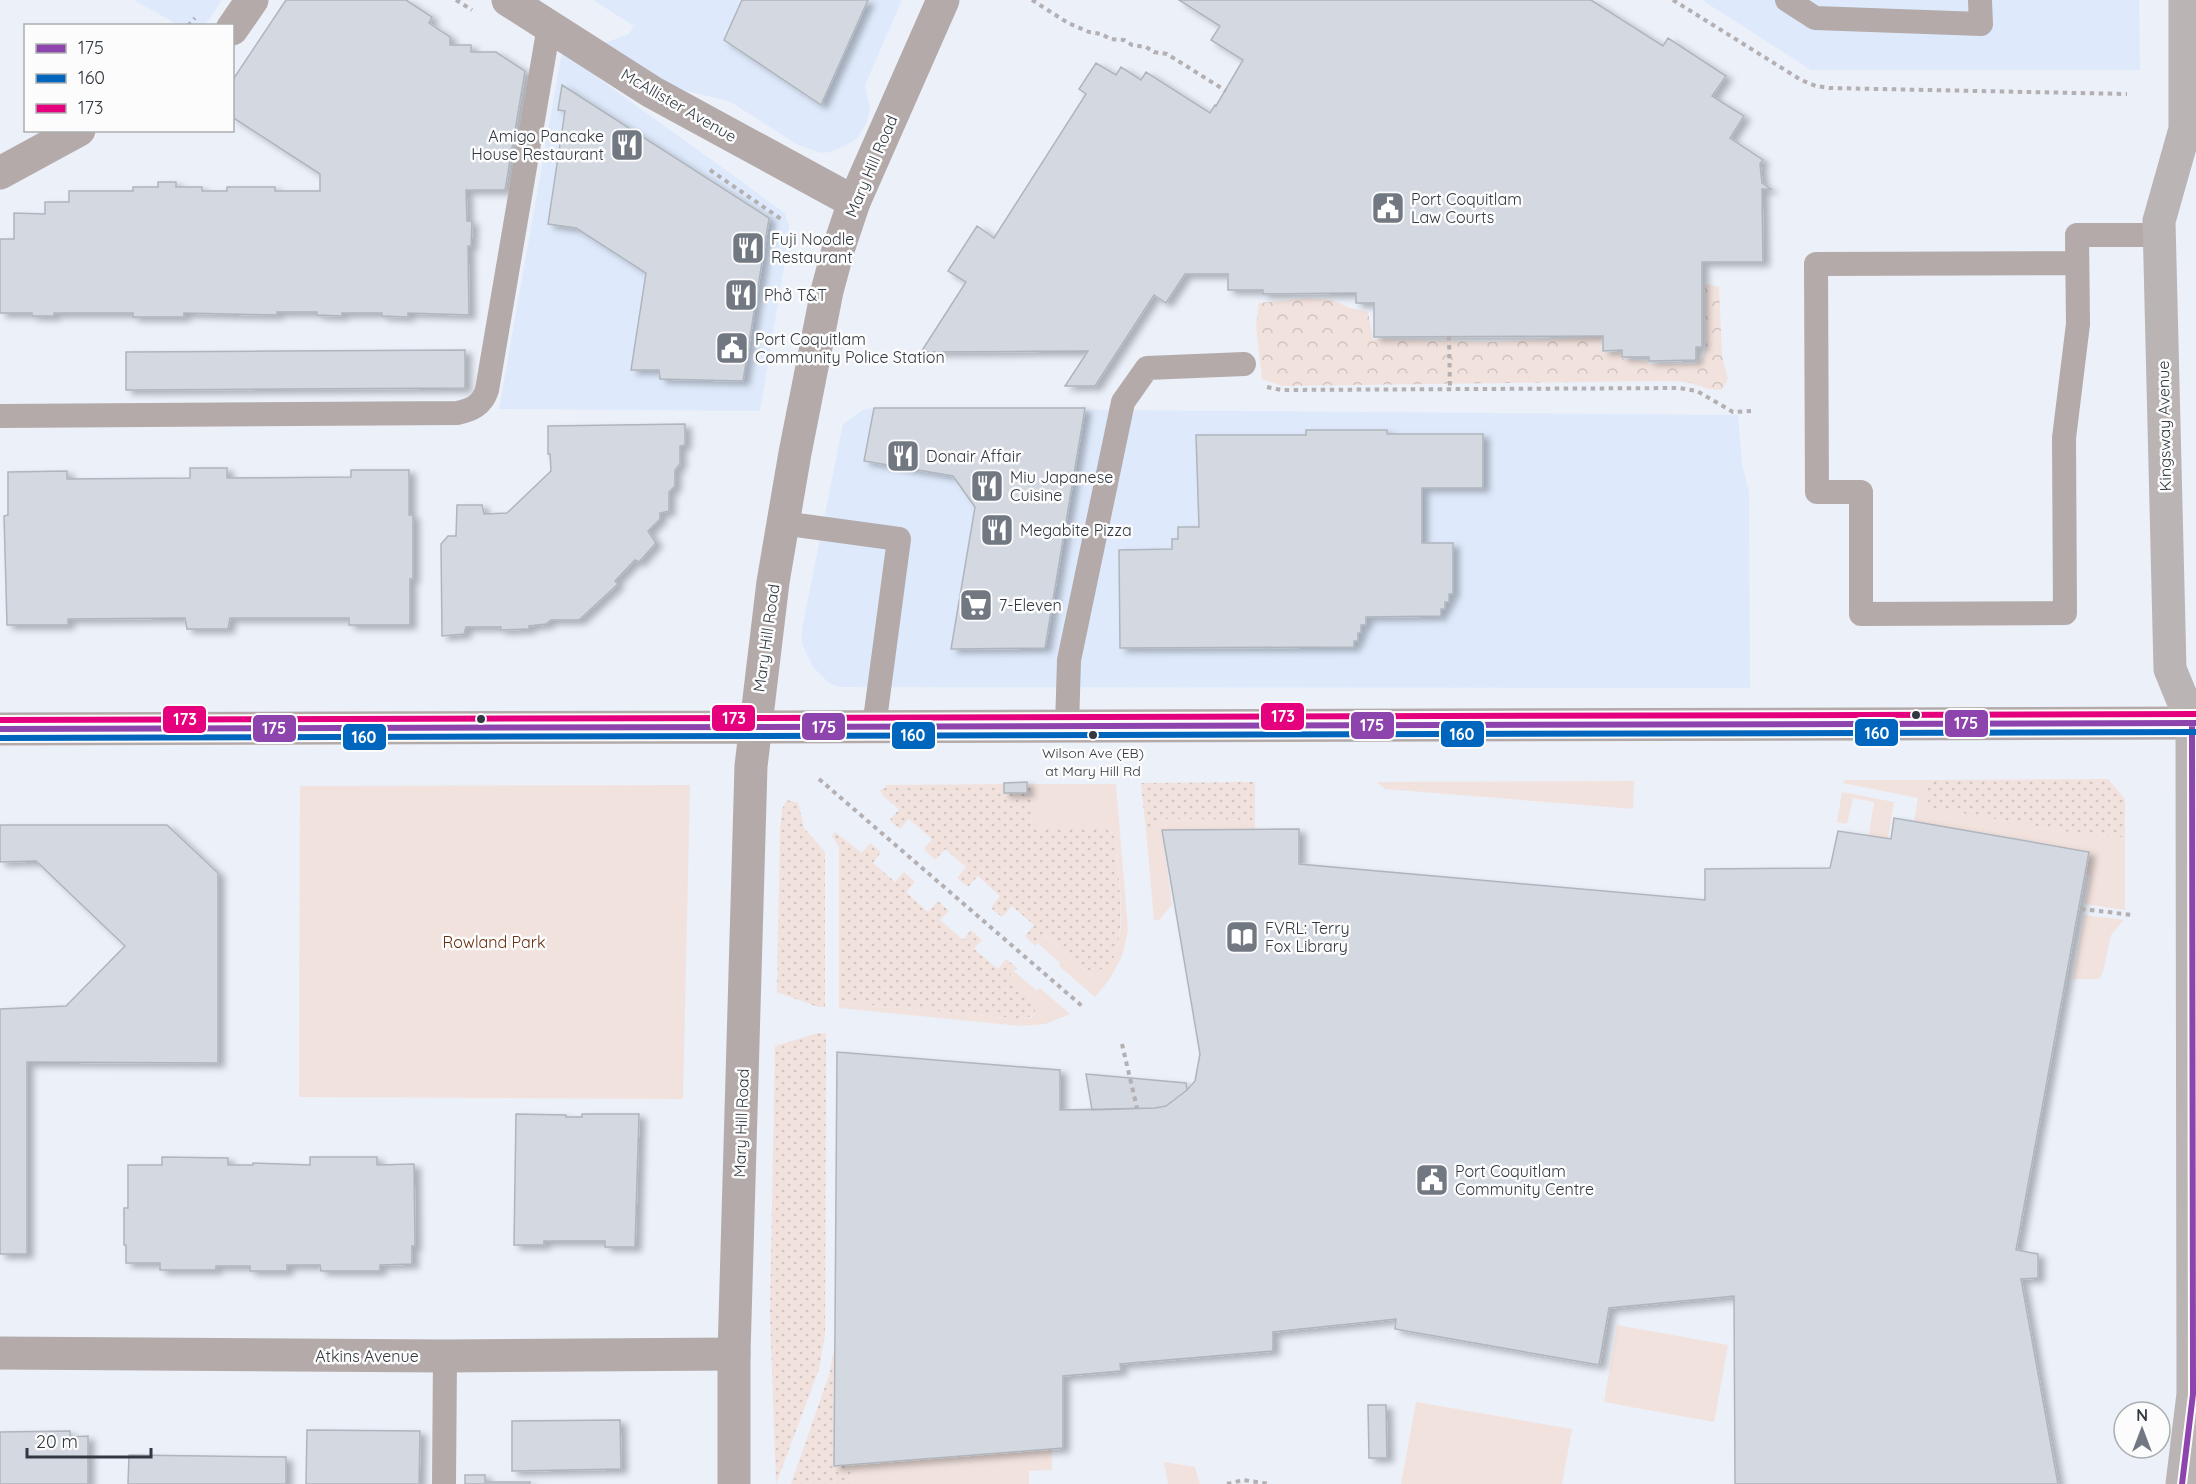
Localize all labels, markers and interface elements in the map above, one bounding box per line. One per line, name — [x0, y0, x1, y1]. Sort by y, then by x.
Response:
legend — [24, 24, 234, 132]
text: 175 — [78, 36, 104, 59]
street label: McAllister Avenue — [618, 64, 740, 146]
text: 160 — [78, 66, 105, 89]
text: 173 — [78, 96, 103, 119]
street label: Mary Hill Road — [841, 112, 901, 220]
place label: Amigo Pancake House Restaurant — [471, 126, 604, 164]
restaurant icon: Amigo Pancake House Restaurant — [609, 127, 645, 163]
place label: Port Coquitlam Law Courts — [1411, 189, 1522, 227]
public building icon: Port Coquitlam Law Courts — [1370, 190, 1406, 226]
place label: Fuji Noodle Restaurant — [771, 229, 854, 267]
restaurant icon: Fuji Noodle Restaurant — [730, 230, 766, 266]
restaurant icon: Phở T&T — [723, 277, 759, 313]
place label: Phở T&T — [764, 285, 827, 305]
place label: Port Coquitlam Community Police Station — [755, 329, 945, 367]
public building icon: Port Coquitlam Community Police Station — [714, 330, 750, 366]
street label: Kingsway Avenue — [2153, 360, 2175, 492]
restaurant icon: Donair Affair — [885, 438, 921, 474]
place label: Donair Affair — [926, 446, 1021, 466]
place label: Miu Japanese Cuisine — [1010, 467, 1113, 505]
restaurant icon: Miu Japanese Cuisine — [969, 468, 1005, 504]
restaurant icon: Megabite Pizza — [979, 512, 1015, 548]
place label: Megabite Pizza — [1020, 520, 1132, 540]
street label: Mary Hill Road — [749, 583, 783, 693]
supermarket icon: 7-Eleven — [958, 587, 994, 623]
place label: 7-Eleven — [999, 595, 1062, 615]
line badge: 173 — [1260, 702, 1305, 731]
line badge: 173 — [711, 704, 756, 732]
line badge: 173 — [162, 705, 207, 734]
text: 173 — [1271, 706, 1295, 726]
text: 173 — [722, 708, 746, 728]
text: 173 — [173, 709, 197, 729]
unlabelled marker — [1910, 709, 1922, 721]
line badge: 175 — [1944, 709, 1989, 738]
line badge: 175 — [1350, 711, 1395, 740]
line badge: 175 — [801, 712, 846, 741]
unlabelled marker — [475, 713, 487, 725]
text: 175 — [1954, 713, 1978, 733]
line badge: 175 — [252, 714, 297, 743]
text: 175 — [1360, 715, 1384, 735]
text: 175 — [812, 717, 836, 737]
text: 175 — [262, 718, 286, 738]
line badge: 160 — [1854, 718, 1899, 747]
line badge: 160 — [1440, 720, 1485, 748]
line badge: 160 — [891, 721, 936, 750]
line badge: 160 — [342, 723, 387, 751]
text: 160 — [1865, 723, 1890, 743]
text: 160 — [1450, 724, 1475, 744]
text: 160 — [901, 725, 926, 745]
text: 160 — [352, 727, 377, 747]
marker: Wilson Ave (EB) at Mary Hill Rd — [1087, 729, 1099, 741]
place label: Wilson Ave (EB) at Mary Hill Rd — [1042, 744, 1144, 780]
place label: FVRL: Terry Fox Library — [1265, 918, 1349, 956]
library icon: FVRL: Terry Fox Library — [1224, 919, 1260, 955]
park label: Rowland Park — [443, 932, 545, 952]
street label: Mary Hill Road — [729, 1068, 753, 1178]
place label: Port Coquitlam Community Centre — [1455, 1161, 1594, 1199]
public building icon: Port Coquitlam Community Centre — [1414, 1162, 1450, 1198]
street label: Atkins Avenue — [315, 1346, 419, 1366]
north arrow — [2112, 1400, 2172, 1460]
text: N — [2136, 1405, 2148, 1425]
scale bar — [27, 1421, 152, 1459]
text: 20 m — [36, 1430, 78, 1453]

